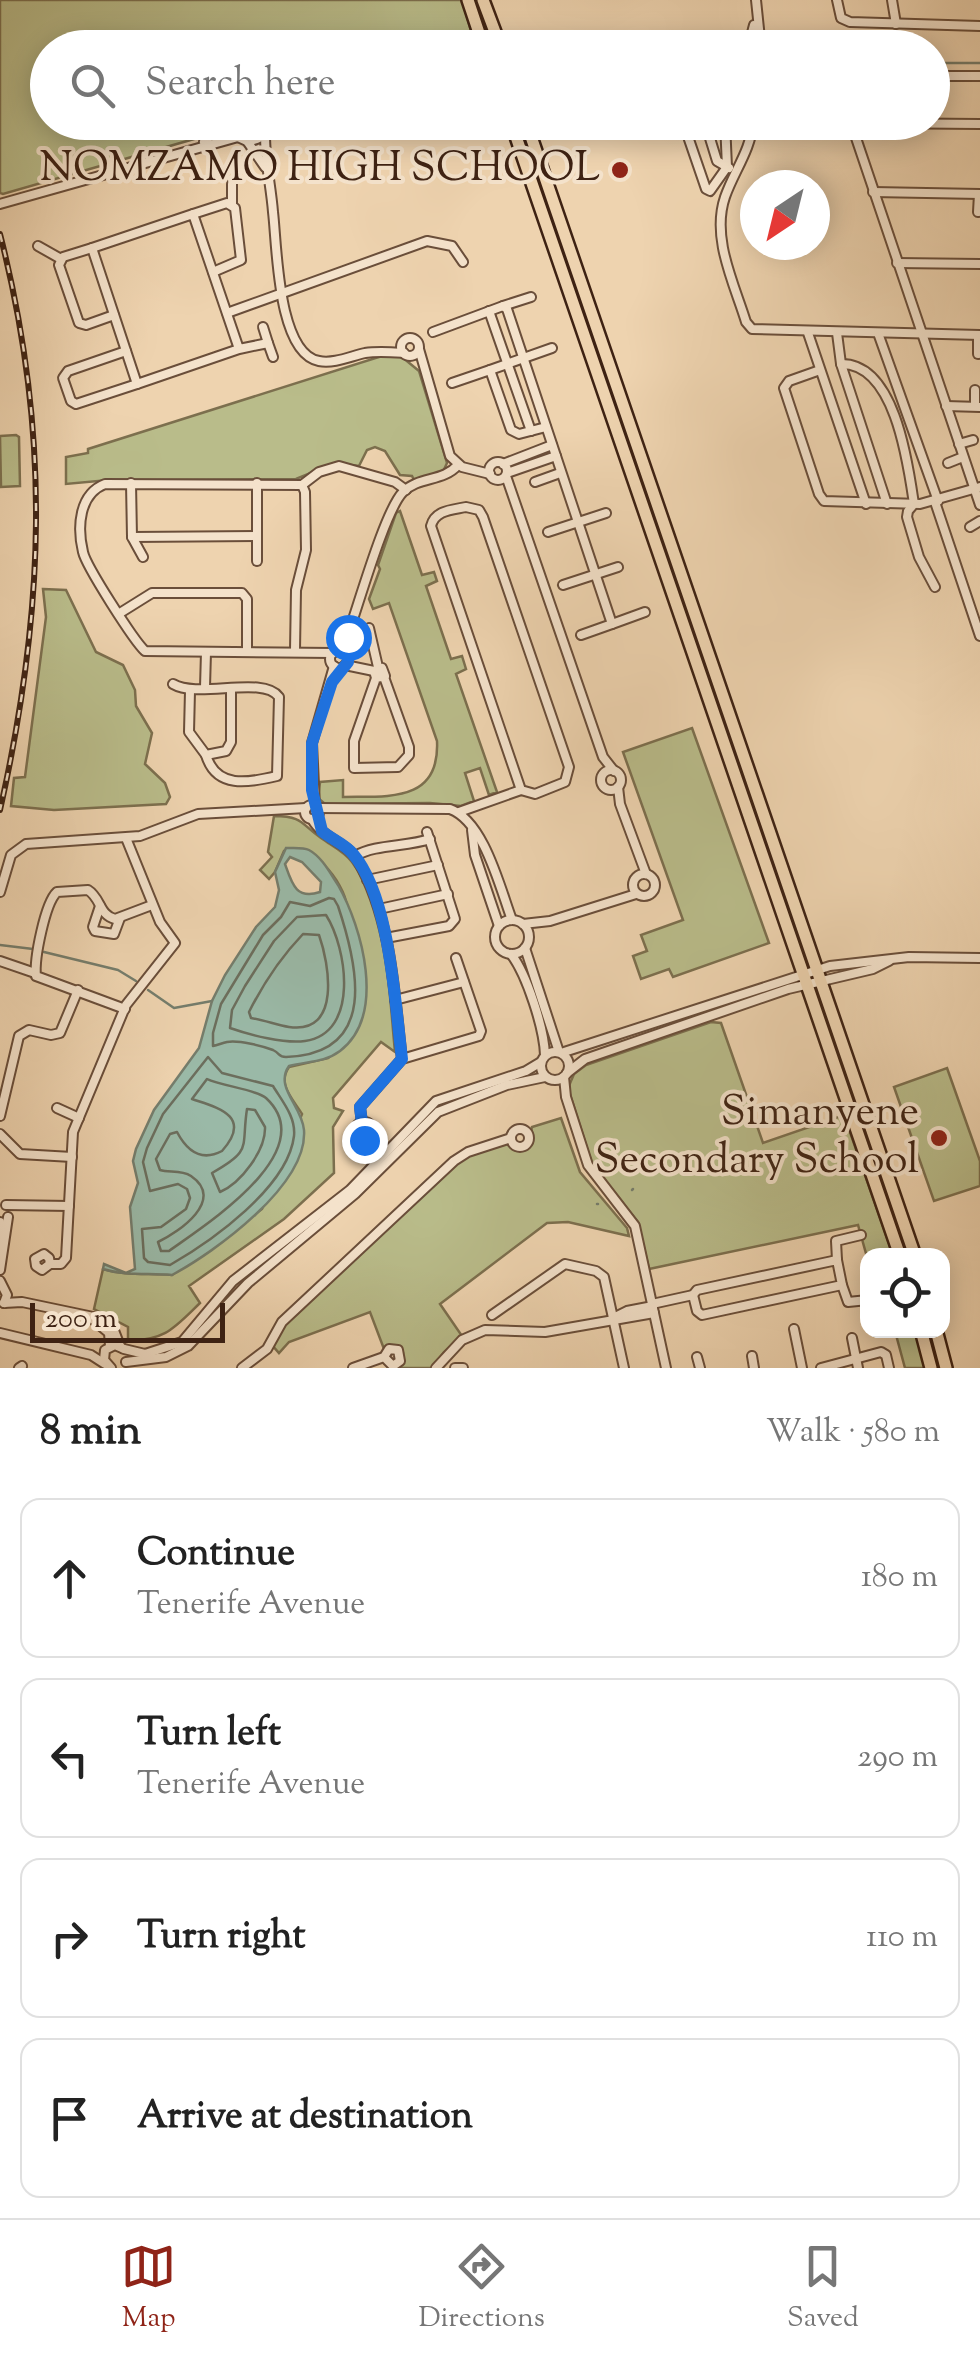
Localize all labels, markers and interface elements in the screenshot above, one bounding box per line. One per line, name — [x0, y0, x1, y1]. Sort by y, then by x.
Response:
search box — [30, 30, 950, 140]
icon: search — [65, 58, 120, 113]
text: Search here — [145, 58, 336, 112]
place label: NOMZAMO HIGH SCHOOL — [40, 140, 600, 200]
marker: NOMZAMO HIGH SCHOOL — [609, 159, 631, 181]
north arrow — [740, 170, 830, 260]
route start — [326, 615, 372, 661]
place label: Simanyene Secondary School — [594, 1084, 919, 1192]
route end — [342, 1118, 388, 1164]
marker: Simanyene Secondary School — [928, 1127, 950, 1149]
map controls — [860, 1248, 950, 1338]
button: locate — [860, 1248, 950, 1338]
scale bar — [30, 1298, 225, 1342]
text: 200 m — [45, 1300, 117, 1340]
text: 8 min — [40, 1403, 141, 1463]
text: Walk · 580 m — [766, 1410, 940, 1456]
text: Continue — [137, 1528, 295, 1582]
icon: ahead — [42, 1551, 97, 1606]
text: 180 m — [861, 1555, 938, 1601]
text: Tenerife Avenue — [137, 1582, 365, 1628]
text: Turn left — [137, 1708, 281, 1762]
icon: left — [42, 1731, 97, 1786]
text: 290 m — [857, 1735, 938, 1781]
text: Tenerife Avenue — [137, 1762, 365, 1808]
icon: right — [42, 1911, 97, 1966]
text: Turn right — [137, 1911, 305, 1965]
text: 110 m — [866, 1915, 938, 1961]
icon: arrive — [42, 2091, 97, 2146]
text: Arrive at destination — [137, 2091, 473, 2145]
tab: Map — [121, 2239, 176, 2339]
tab: Directions — [418, 2239, 545, 2339]
tab: Saved — [787, 2239, 859, 2339]

